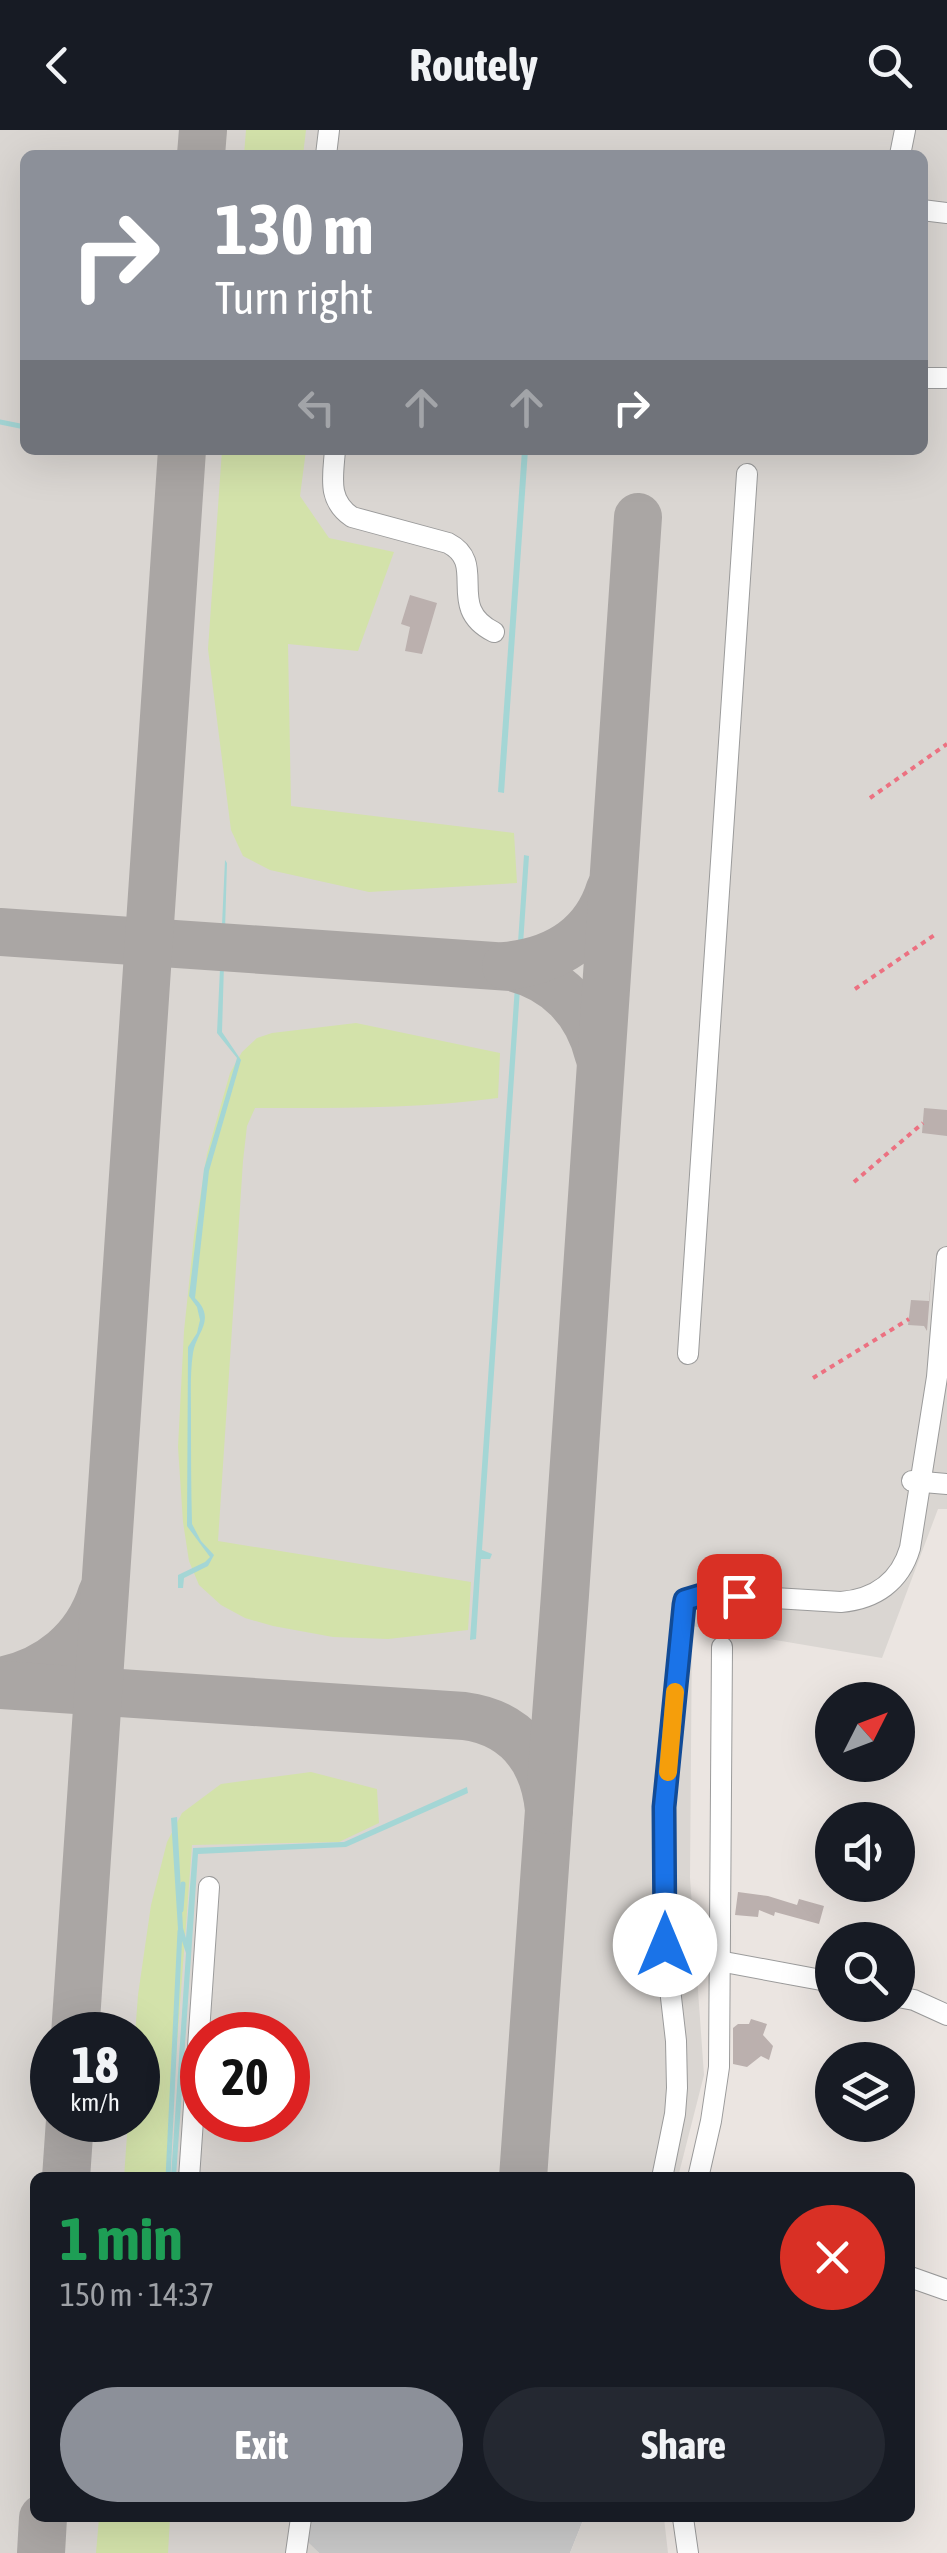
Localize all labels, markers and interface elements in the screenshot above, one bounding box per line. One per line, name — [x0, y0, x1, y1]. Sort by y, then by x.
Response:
icon: back — [30, 38, 85, 93]
icon: search — [862, 38, 917, 93]
text: Routely — [409, 39, 538, 91]
text: 130 m — [215, 189, 374, 269]
icon: right — [50, 190, 180, 320]
text: Turn right — [215, 272, 373, 324]
icon: left — [289, 380, 344, 435]
icon: ahead — [394, 380, 449, 435]
icon: ahead — [499, 380, 554, 435]
icon: right — [604, 380, 659, 435]
pin — [697, 1554, 782, 1639]
icon: arrive — [712, 1569, 767, 1624]
north arrow — [815, 1682, 915, 1782]
map controls — [815, 1682, 915, 2142]
button: sound — [815, 1802, 915, 1902]
position arrow — [613, 1893, 717, 1997]
button: search — [815, 1922, 915, 2022]
speed limit sign: 20 — [180, 2012, 310, 2142]
text: 18 — [71, 2036, 118, 2094]
button: layers — [815, 2042, 915, 2142]
text: km/h — [70, 2088, 120, 2116]
text: 1 min — [60, 2204, 183, 2273]
button: close — [780, 2205, 885, 2310]
text: 150 m · 14:37 — [60, 2276, 214, 2313]
button: Exit — [60, 2387, 463, 2502]
button: Share — [483, 2387, 885, 2502]

